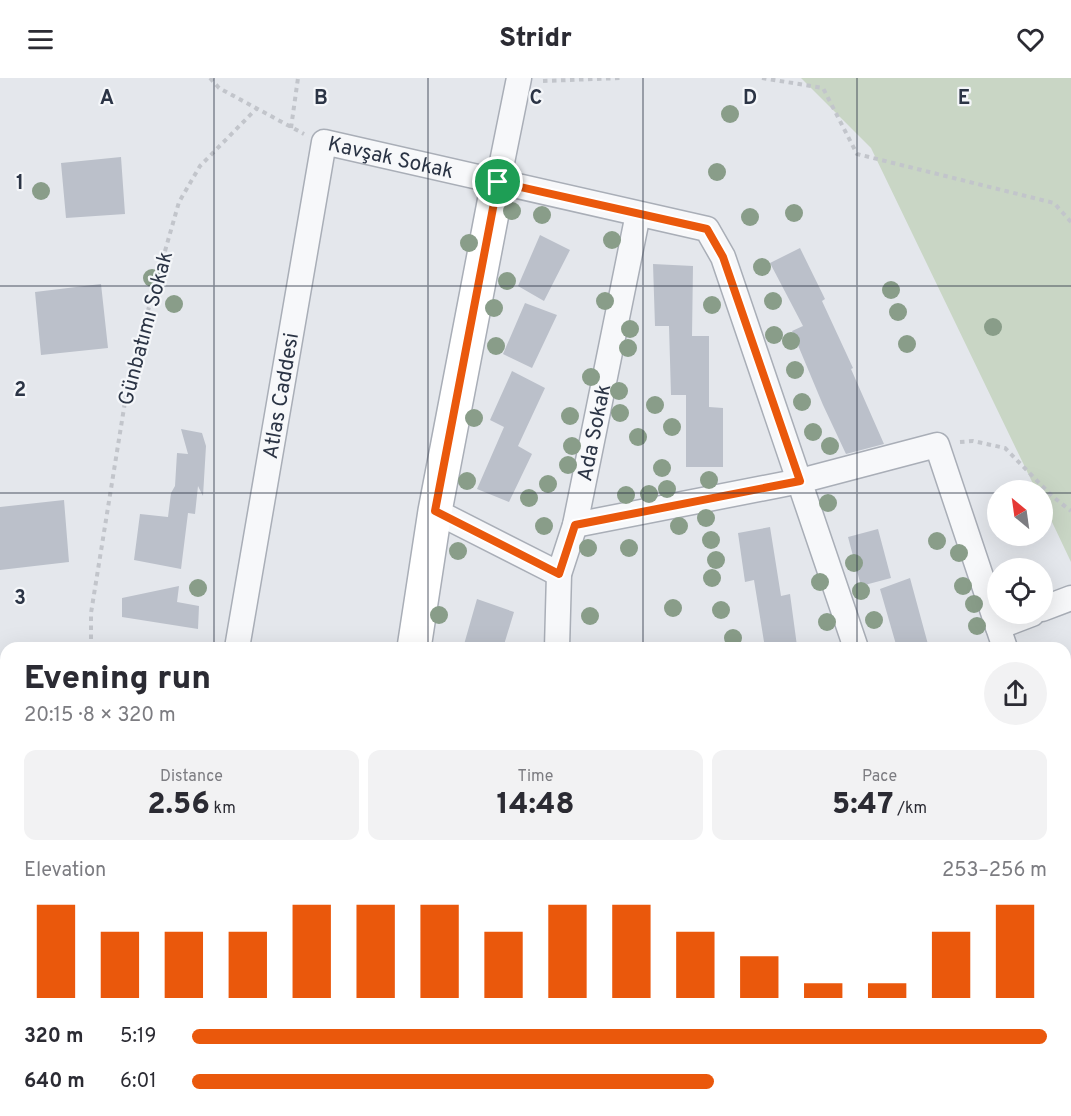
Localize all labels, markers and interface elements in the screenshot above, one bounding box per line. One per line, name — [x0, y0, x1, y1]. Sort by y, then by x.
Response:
text: Stridr — [499, 22, 572, 56]
icon: menu — [24, 23, 57, 56]
icon: heart — [1014, 23, 1047, 56]
text: A — [100, 86, 114, 112]
text: B — [314, 86, 328, 112]
text: C — [530, 86, 542, 112]
text: D — [743, 86, 757, 112]
text: E — [958, 86, 970, 112]
street label: Kavşak Sokak — [325, 131, 456, 186]
pin — [472, 156, 523, 207]
icon: arrive — [481, 165, 514, 198]
text: 1 — [16, 171, 24, 197]
street label: Günbatımı Sokak — [113, 248, 180, 408]
street label: Atlas Caddesi — [258, 331, 306, 461]
text: 2 — [14, 378, 26, 404]
street label: Ada Sokak — [572, 382, 618, 484]
north arrow — [987, 480, 1053, 546]
map controls — [987, 480, 1053, 624]
button: locate — [987, 558, 1053, 624]
text: 3 — [14, 586, 26, 612]
text: Evening run — [24, 659, 211, 701]
button: share — [984, 662, 1047, 725]
text: 20:15 · 8 × 320 m — [24, 703, 176, 729]
text: Distance — [160, 767, 223, 787]
text: Time — [518, 767, 553, 787]
text: Pace — [862, 767, 897, 787]
text: 2.56 — [147, 787, 210, 824]
text: 14:48 — [496, 787, 575, 824]
text: 5:47 — [832, 787, 893, 824]
text: km — [210, 799, 236, 819]
text: /km — [893, 799, 927, 819]
text: Elevation — [24, 858, 106, 884]
text: 253–256 m — [942, 858, 1047, 884]
text: 320 m — [24, 1024, 84, 1050]
text: 5:19 — [120, 1024, 156, 1050]
text: 640 m — [24, 1069, 85, 1095]
text: 6:01 — [120, 1069, 157, 1095]

